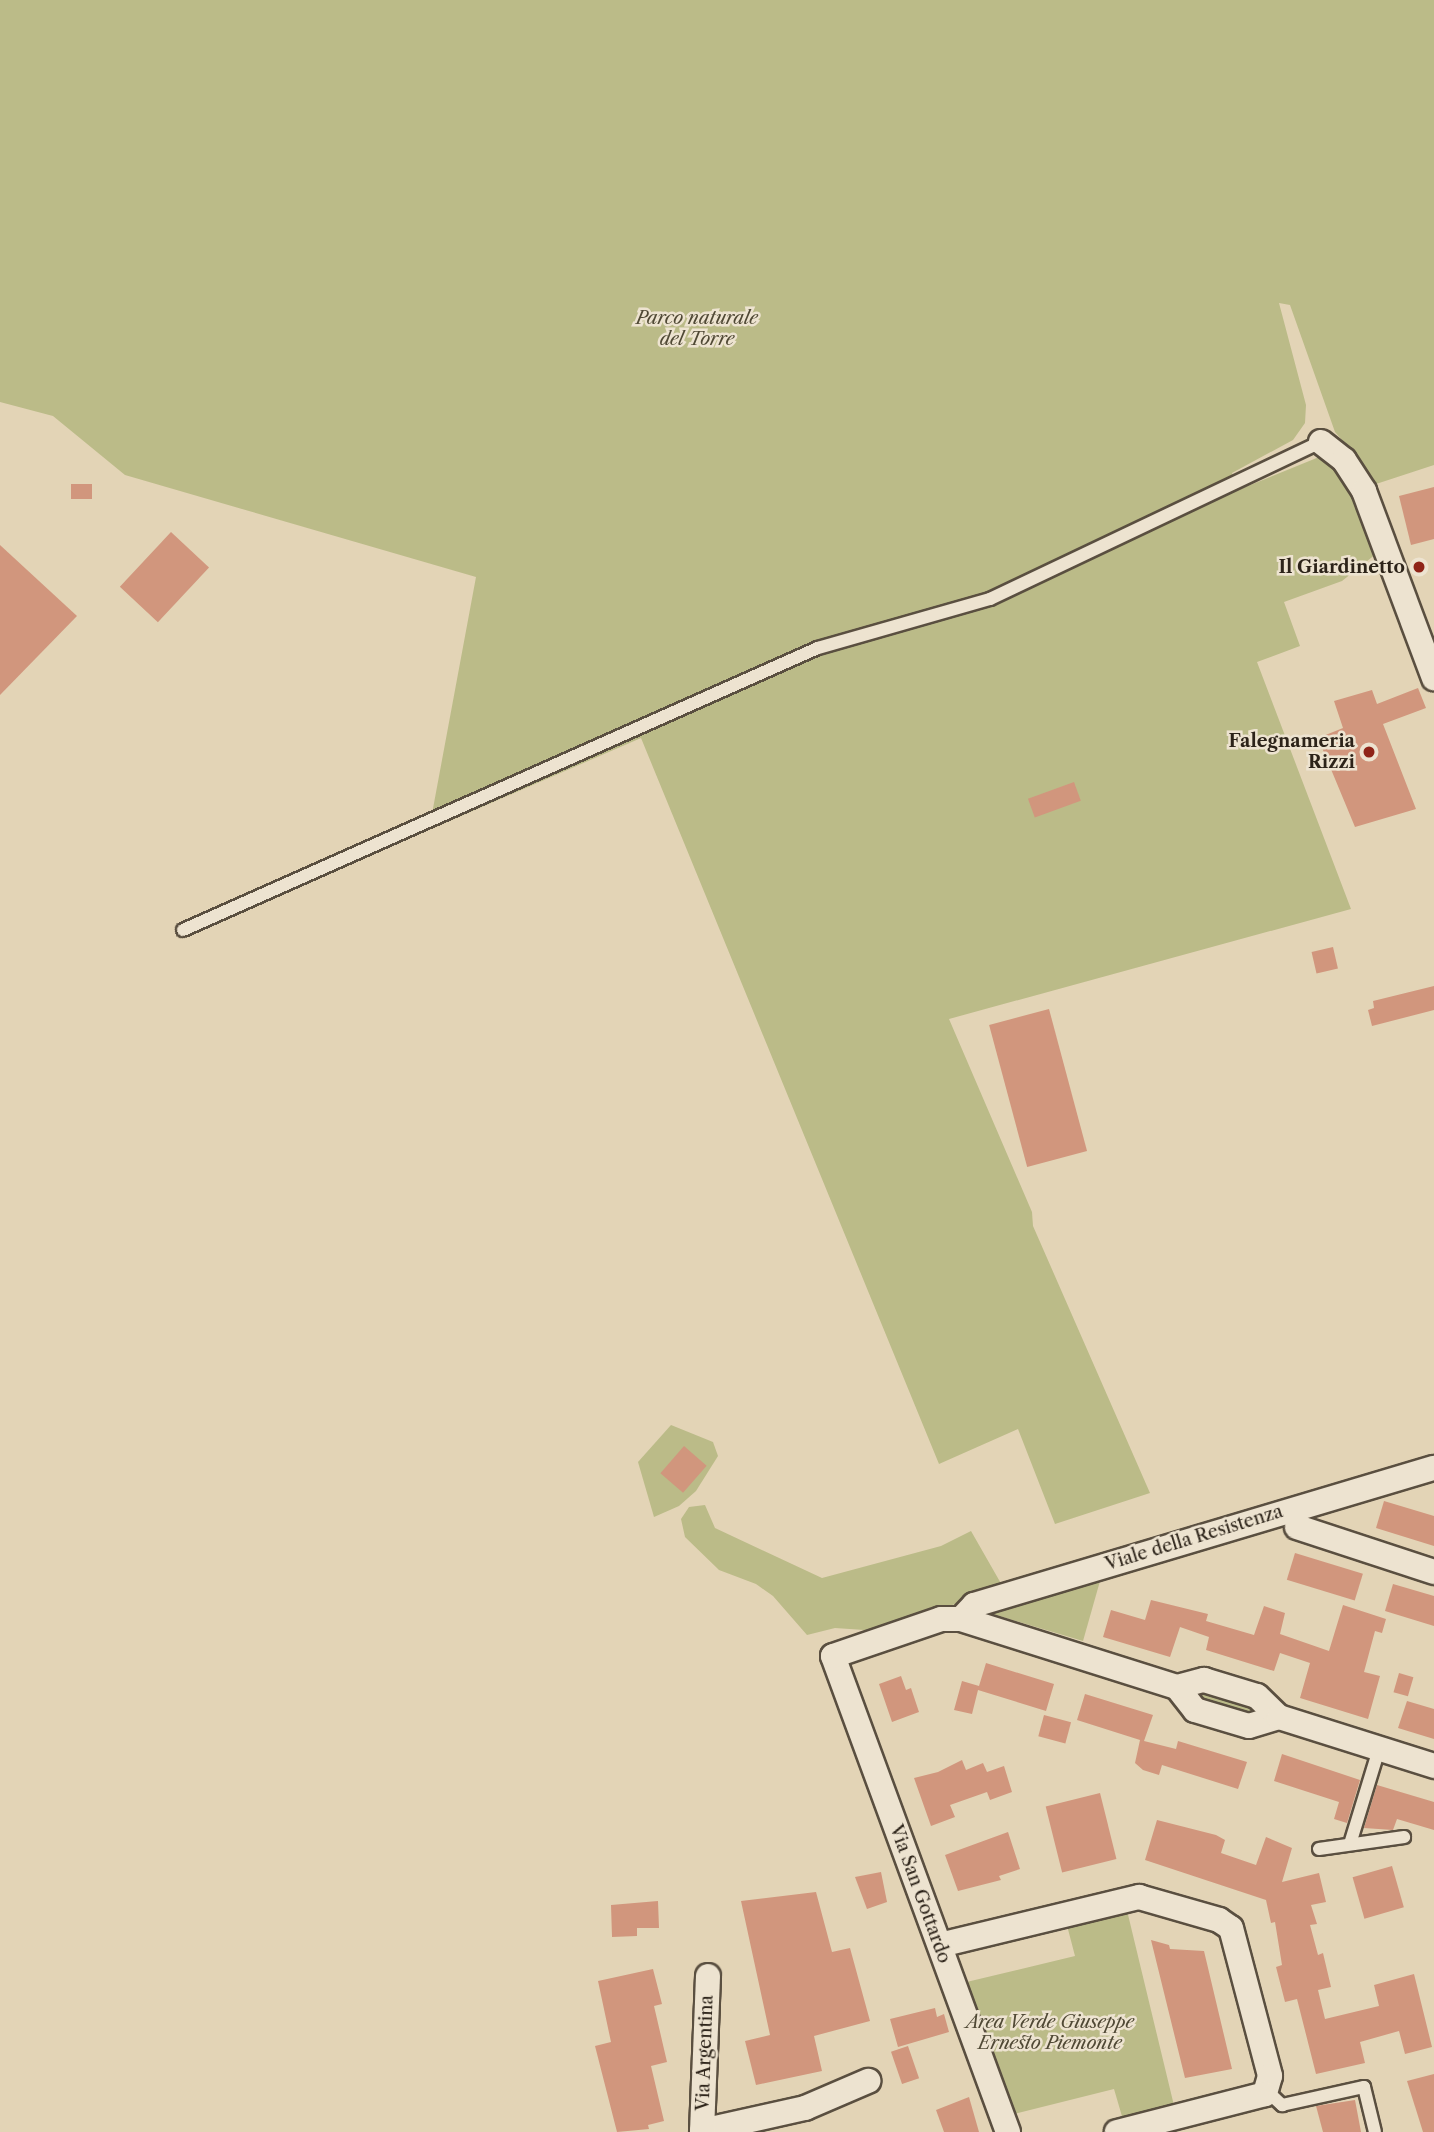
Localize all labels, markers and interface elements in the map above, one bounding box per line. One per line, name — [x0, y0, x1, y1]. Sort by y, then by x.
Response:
park label: Parco naturale del Torre — [636, 308, 758, 350]
place label: Il Giardinetto — [1278, 556, 1405, 578]
marker: Il Giardinetto — [1411, 559, 1427, 575]
place label: Falegnameria Rizzi — [1229, 731, 1355, 774]
marker: Falegnameria Rizzi — [1361, 744, 1377, 760]
street label: Viale della Resistenza — [1102, 1501, 1286, 1575]
street label: Via San Gottardo — [885, 1822, 955, 1966]
street label: Via Argentina — [692, 1994, 718, 2112]
park label: Area Verde Giuseppe Ernesto Piemonte — [966, 2012, 1134, 2054]

